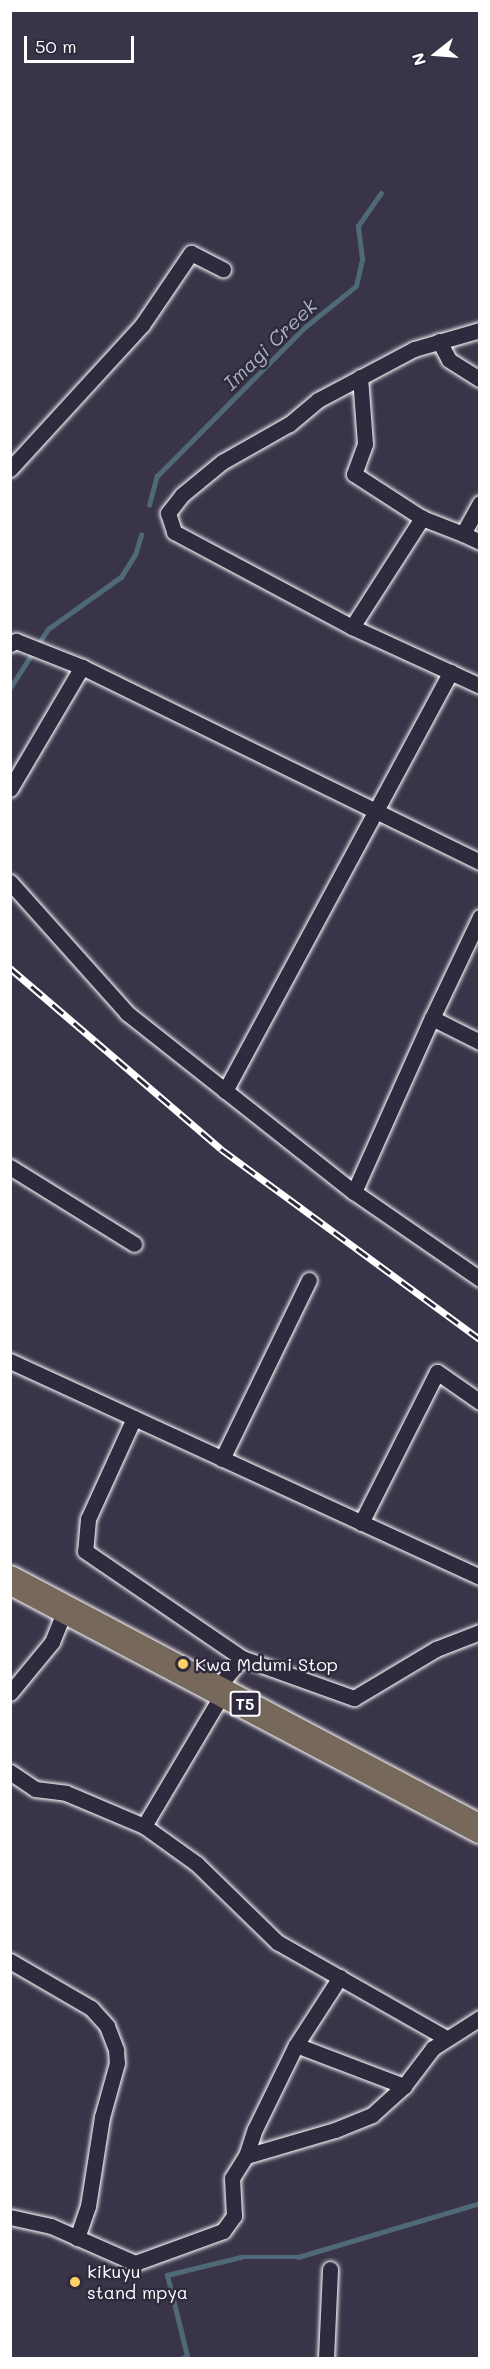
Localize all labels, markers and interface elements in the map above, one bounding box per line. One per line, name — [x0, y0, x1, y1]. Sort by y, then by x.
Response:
scale bar — [27, 24, 136, 62]
north arrow — [406, 24, 466, 84]
text: 50 m — [35, 34, 77, 58]
text: N — [406, 51, 430, 68]
water label: Imagi Creek — [218, 293, 322, 395]
place label: Kwa Mdumi Stop — [195, 1653, 338, 1675]
marker: Kwa Mdumi Stop — [176, 1657, 190, 1671]
road number: T5 — [228, 1691, 262, 1717]
place label: kikuyu stand mpya — [87, 2261, 188, 2304]
marker: kikuyu stand mpya — [68, 2275, 82, 2289]

